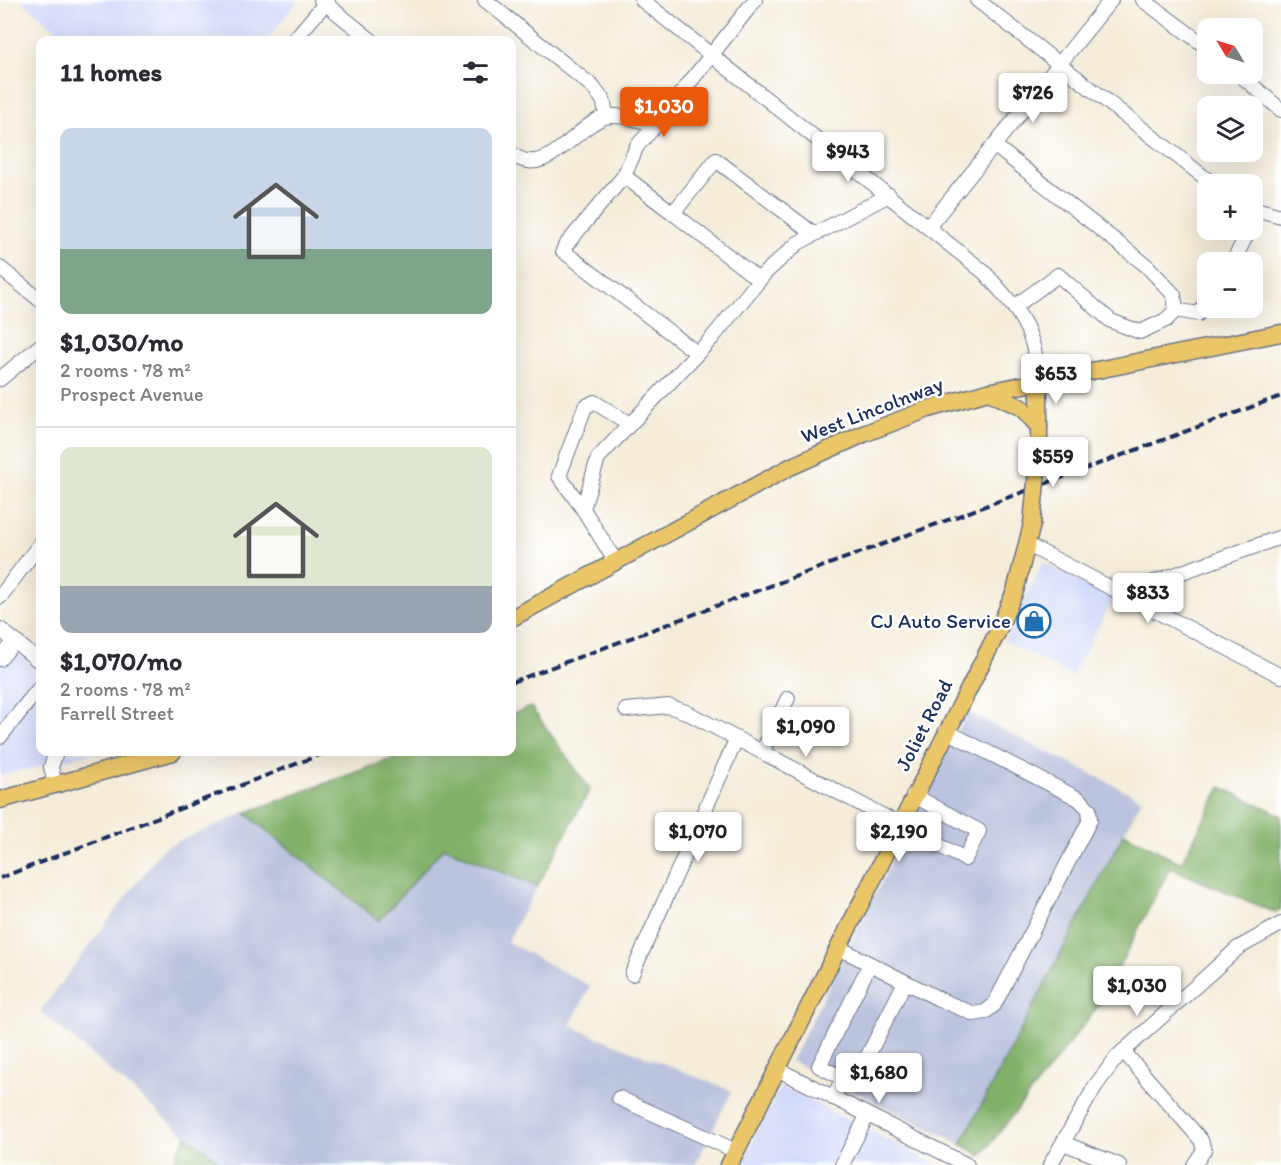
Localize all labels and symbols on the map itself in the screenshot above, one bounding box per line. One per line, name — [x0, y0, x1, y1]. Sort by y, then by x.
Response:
north arrow — [1197, 18, 1263, 84]
pin: $726 — [997, 73, 1069, 124]
pin: $1,030 — [615, 87, 713, 138]
pin: $943 — [812, 132, 884, 183]
pin: $653 — [1020, 354, 1092, 405]
street label: West Lincolnway — [797, 371, 947, 448]
pin: $559 — [1017, 437, 1089, 488]
pin: $833 — [1112, 573, 1184, 624]
shop icon: CJ Auto Service — [1016, 603, 1052, 639]
place label: CJ Auto Service — [870, 608, 1011, 633]
street label: Joliet Road — [890, 674, 958, 775]
pin: $1,090 — [757, 707, 855, 758]
pin: $1,070 — [649, 812, 747, 863]
pin: $2,190 — [850, 812, 948, 863]
pin: $1,030 — [1088, 966, 1186, 1017]
pin: $1,680 — [830, 1053, 928, 1104]

